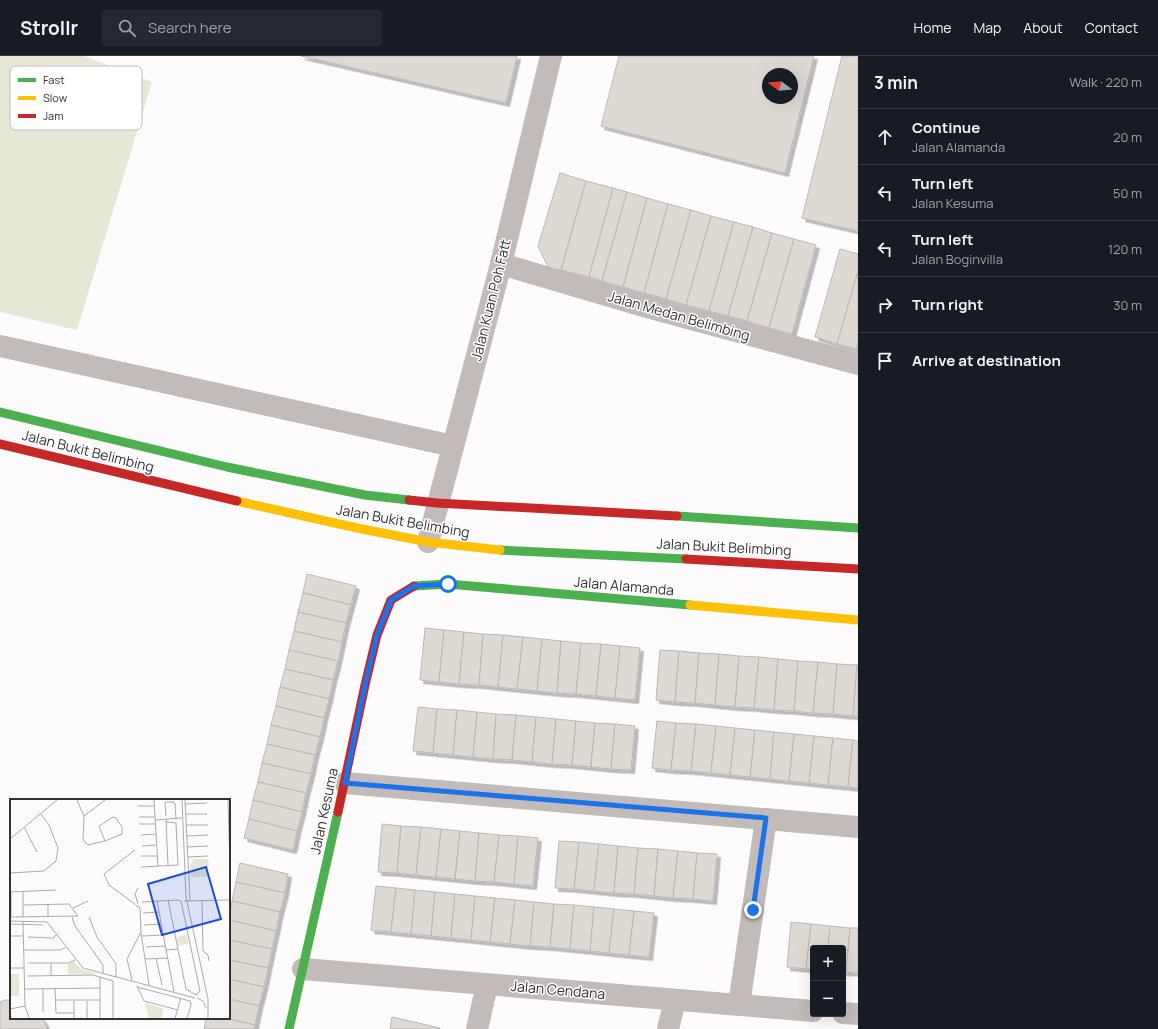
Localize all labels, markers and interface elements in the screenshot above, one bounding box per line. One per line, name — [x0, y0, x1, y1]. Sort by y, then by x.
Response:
search box — [102, 10, 382, 46]
text: Strollr — [20, 15, 78, 41]
icon: search — [116, 17, 138, 39]
text: Search here — [148, 17, 231, 38]
text: Home — [914, 18, 951, 37]
text: Map — [973, 18, 1001, 37]
text: About — [1023, 18, 1063, 37]
text: Contact — [1085, 18, 1138, 37]
legend — [10, 66, 142, 130]
north arrow — [762, 68, 798, 104]
text: 3 min — [874, 71, 918, 94]
text: Fast — [43, 72, 65, 87]
text: Walk · 220 m — [1069, 73, 1142, 91]
text: Slow — [43, 90, 68, 105]
text: Jam — [43, 108, 64, 123]
text: Continue — [912, 117, 980, 138]
icon: ahead — [874, 126, 896, 148]
text: 20 m — [1113, 128, 1142, 146]
text: Jalan Alamanda — [912, 138, 1005, 156]
text: Turn left — [912, 173, 974, 194]
icon: left — [874, 182, 896, 204]
text: 50 m — [1113, 184, 1142, 202]
text: Jalan Kesuma — [912, 194, 993, 212]
text: Turn left — [912, 229, 974, 250]
street label: Jalan Kuan Poh Fatt — [466, 237, 515, 362]
icon: left — [874, 238, 896, 260]
text: 120 m — [1108, 240, 1142, 258]
text: Jalan Boginvilla — [912, 250, 1003, 268]
street label: Jalan Medan Belimbing — [606, 286, 752, 345]
icon: right — [874, 294, 896, 316]
text: Turn right — [912, 294, 983, 315]
text: 30 m — [1113, 296, 1142, 314]
icon: arrive — [874, 350, 896, 372]
text: Arrive at destination — [912, 350, 1061, 371]
street label: Jalan Bukit Belimbing — [20, 425, 156, 476]
street label: Jalan Bukit Belimbing — [335, 499, 471, 542]
street label: Jalan Bukit Belimbing — [656, 533, 792, 560]
street label: Jalan Alamanda — [573, 572, 675, 599]
route start — [439, 575, 457, 593]
street label: Jalan Kesuma — [305, 766, 342, 856]
inset map — [10, 799, 230, 1019]
route end — [744, 901, 762, 919]
map controls — [810, 945, 846, 1017]
button: + — [810, 945, 846, 981]
street label: Jalan Cendana — [510, 976, 606, 1003]
button: − — [810, 981, 846, 1017]

